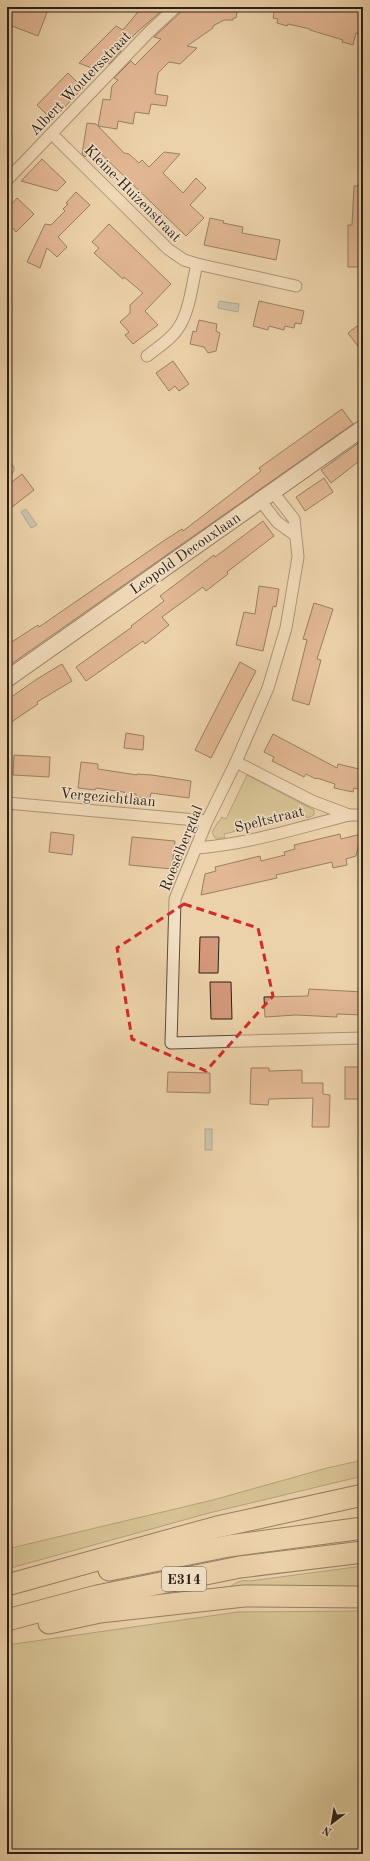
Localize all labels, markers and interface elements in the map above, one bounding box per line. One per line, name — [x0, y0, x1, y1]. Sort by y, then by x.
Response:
street label: Albert Woutersstraat — [28, 29, 135, 139]
street label: Kleine-Huizenstraat — [81, 143, 183, 245]
street label: Leopold Decouxlaan — [128, 511, 244, 598]
street label: Vergezichtlaan — [60, 787, 156, 810]
street label: Roeselbergdal — [158, 804, 206, 893]
street label: Speltstraat — [233, 805, 306, 836]
road number: E314 — [162, 1567, 206, 1591]
north arrow — [312, 1803, 352, 1843]
text: N — [321, 1823, 334, 1837]

